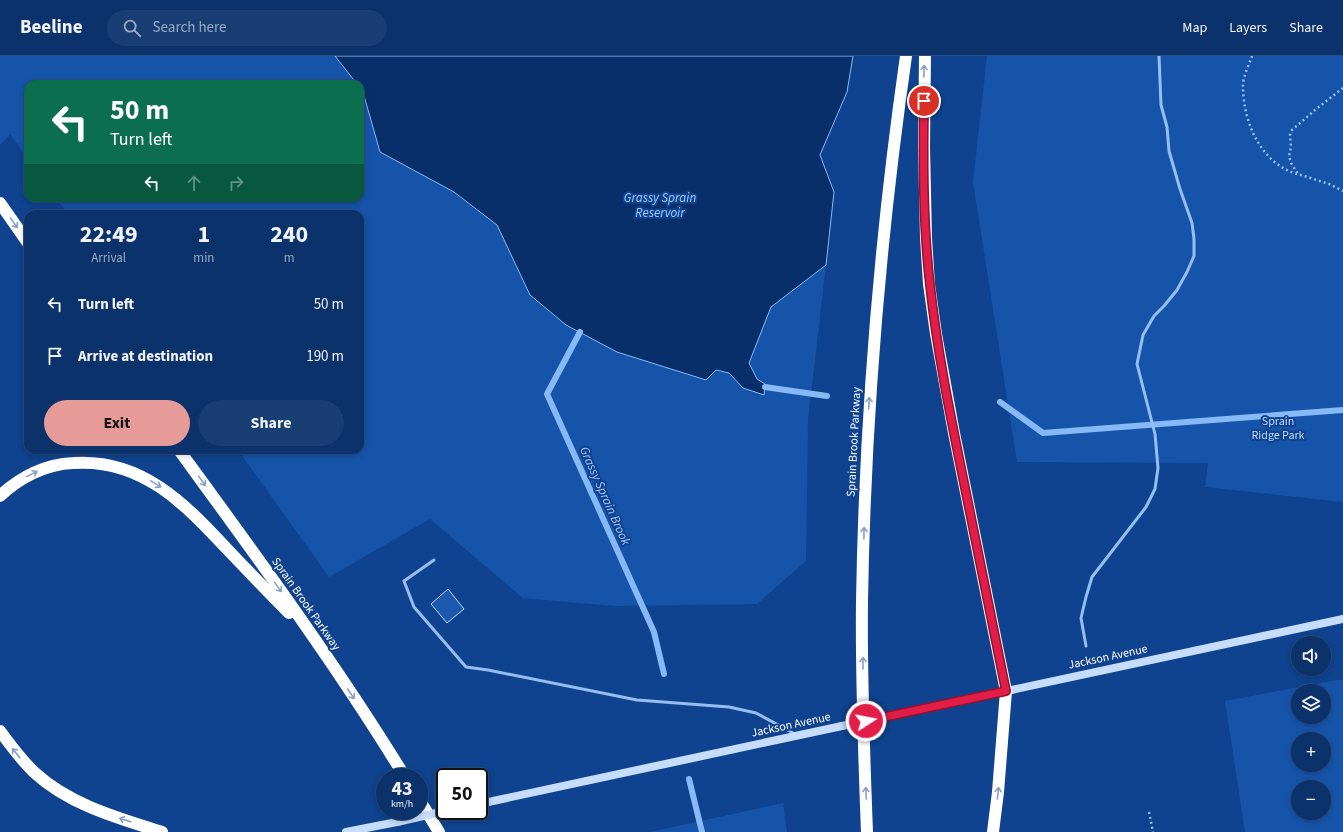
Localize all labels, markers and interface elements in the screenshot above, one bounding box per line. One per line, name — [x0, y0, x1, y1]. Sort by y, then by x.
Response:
search box — [107, 10, 387, 46]
text: Beeline — [20, 14, 83, 41]
icon: search — [121, 17, 143, 39]
text: Search here — [153, 17, 227, 38]
text: Map — [1182, 18, 1207, 38]
text: Layers — [1229, 18, 1267, 38]
text: Share — [1289, 18, 1323, 38]
one-way arrow — [920, 65, 928, 78]
pin — [907, 84, 941, 118]
text: 50 m — [110, 90, 169, 130]
icon: arrive — [913, 90, 935, 112]
icon: left — [44, 96, 96, 148]
text: Turn left — [110, 127, 172, 152]
icon: left — [141, 172, 163, 194]
icon: ahead — [183, 172, 205, 194]
icon: right — [225, 172, 247, 194]
water label: Grassy Sprain Reservoir — [624, 189, 696, 222]
one-way arrow — [10, 217, 18, 228]
text: 22:49 — [80, 217, 138, 252]
text: 1 — [198, 217, 210, 252]
text: 240 — [270, 217, 308, 252]
text: Arrival — [91, 249, 126, 267]
text: min — [193, 249, 214, 267]
text: m — [284, 249, 295, 267]
icon: left — [44, 293, 66, 315]
text: Turn left — [78, 294, 134, 315]
text: 50 m — [314, 294, 344, 315]
icon: arrive — [44, 345, 66, 367]
text: Arrive at destination — [78, 346, 213, 367]
text: 190 m — [306, 346, 344, 367]
street label: Sprain Brook Parkway — [843, 386, 865, 497]
one-way arrow — [866, 397, 873, 410]
button: Exit — [44, 400, 190, 446]
button: Share — [198, 400, 344, 446]
park label: Sprain Ridge Park — [1251, 413, 1305, 444]
water label: Grassy Sprain Brook — [575, 444, 635, 549]
one-way arrow — [26, 470, 38, 477]
one-way arrow — [198, 476, 206, 487]
one-way arrow — [150, 481, 162, 489]
one-way arrow — [860, 527, 867, 540]
street label: Sprain Brook Parkway — [268, 554, 345, 654]
one-way arrow — [274, 581, 282, 592]
map controls — [1291, 636, 1331, 820]
button: sound — [1291, 636, 1331, 676]
street label: Jackson Avenue — [1067, 640, 1149, 674]
one-way arrow — [859, 657, 867, 670]
button: layers — [1291, 684, 1331, 724]
one-way arrow — [347, 688, 355, 699]
position arrow — [845, 700, 887, 742]
street label: Jackson Avenue — [750, 708, 832, 742]
button: + — [1291, 732, 1331, 772]
one-way arrow — [12, 747, 20, 758]
speed limit sign: 50 — [436, 768, 488, 820]
text: 43 — [391, 775, 413, 803]
button: − — [1291, 780, 1331, 820]
one-way arrow — [862, 787, 869, 800]
one-way arrow — [994, 787, 1001, 800]
text: km/h — [391, 797, 413, 811]
one-way arrow — [119, 816, 132, 823]

